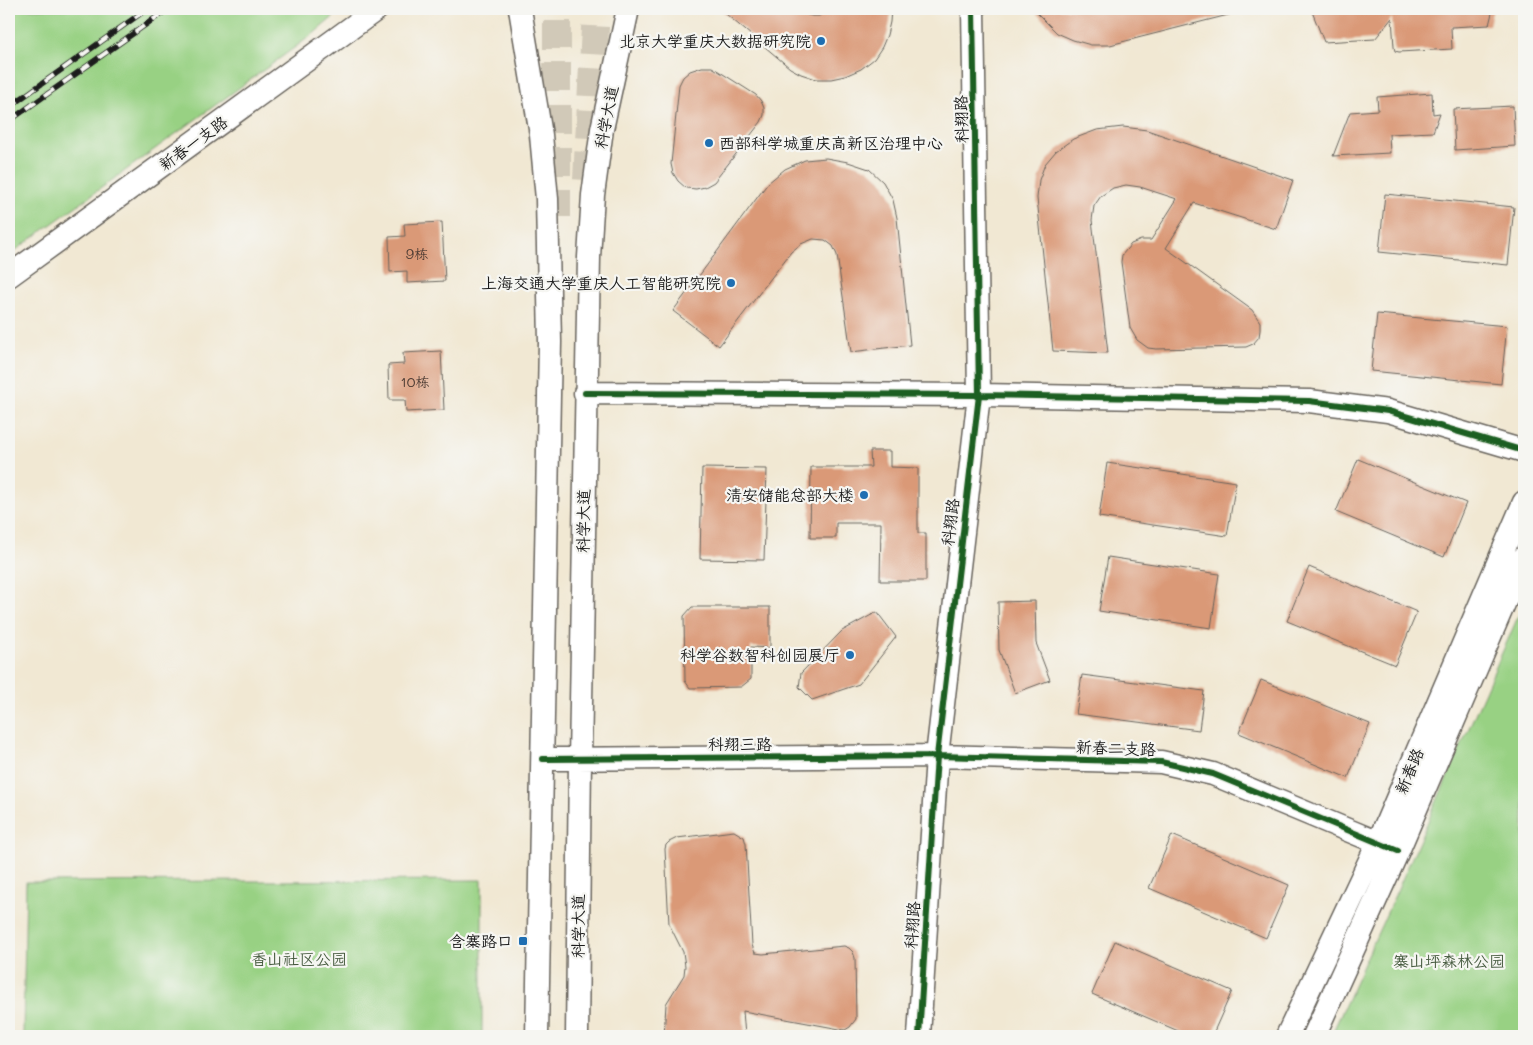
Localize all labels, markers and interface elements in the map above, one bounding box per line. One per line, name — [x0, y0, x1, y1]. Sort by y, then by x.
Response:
place label: 北京大学重庆大数据研究院 — [619, 30, 811, 51]
marker: 北京大学重庆大数据研究院 — [815, 35, 827, 47]
street label: 科学大道 — [589, 83, 622, 150]
street label: 科翔路 — [950, 95, 971, 143]
street label: 新春一支路 — [154, 111, 231, 175]
place label: 西部科学城重庆高新区治理中心 — [719, 132, 943, 153]
marker: 西部科学城重庆高新区治理中心 — [703, 137, 715, 149]
house number: 9栋 — [406, 244, 428, 263]
place label: 上海交通大学重庆人工智能研究院 — [481, 272, 721, 293]
marker: 上海交通大学重庆人工智能研究院 — [725, 277, 737, 289]
house number: 10栋 — [401, 372, 429, 391]
place label: 清安储能总部大楼 — [726, 484, 854, 505]
street label: 科学大道 — [571, 489, 594, 553]
marker: 清安储能总部大楼 — [858, 489, 870, 501]
street label: 科翔路 — [936, 497, 963, 547]
place label: 科学谷数智科创园展厅 — [680, 644, 840, 665]
marker: 科学谷数智科创园展厅 — [844, 649, 856, 661]
street label: 科翔三路 — [708, 733, 772, 754]
street label: 新春二支路 — [1076, 736, 1156, 759]
street label: 新春路 — [1389, 745, 1428, 797]
street label: 科学大道 — [567, 894, 588, 958]
street label: 科翔路 — [899, 900, 924, 950]
place label: 含寨路口 — [449, 930, 513, 951]
marker: 含寨路口 — [517, 935, 529, 947]
park label: 香山社区公园 — [251, 948, 347, 969]
park label: 寨山坪森林公园 — [1393, 950, 1505, 971]

